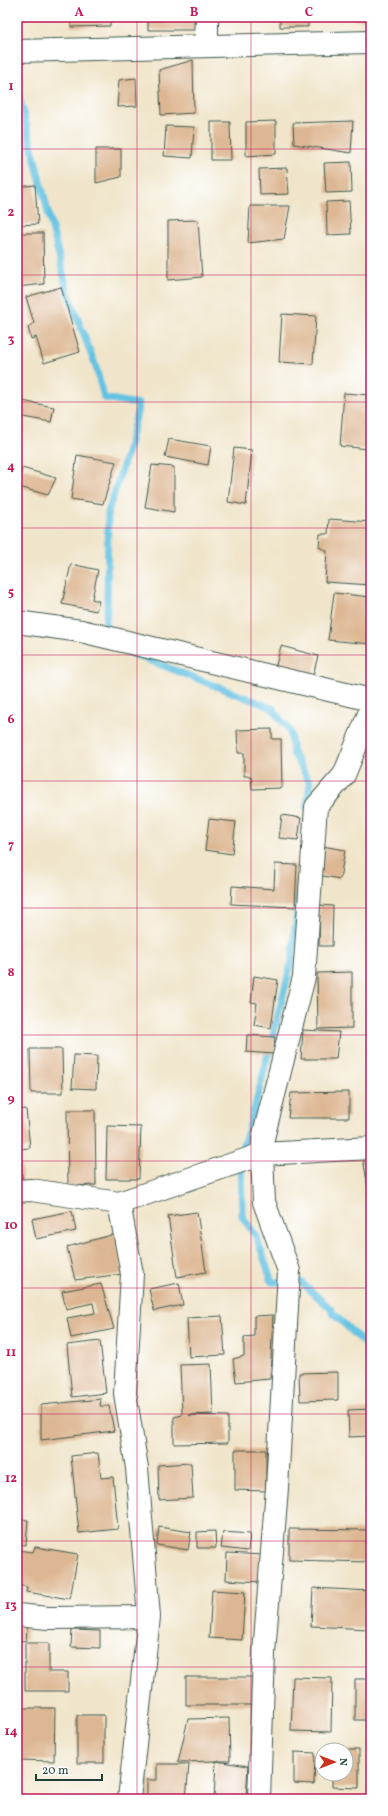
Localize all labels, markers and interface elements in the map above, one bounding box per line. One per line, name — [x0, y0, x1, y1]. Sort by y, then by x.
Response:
text: A — [74, 4, 84, 22]
text: B — [190, 4, 199, 22]
text: C — [305, 4, 313, 22]
text: 1 — [8, 78, 14, 96]
text: 2 — [8, 204, 15, 222]
text: 3 — [8, 331, 15, 349]
text: 4 — [7, 458, 15, 476]
text: 5 — [8, 584, 14, 602]
text: 6 — [7, 711, 15, 729]
text: 7 — [8, 837, 14, 855]
text: 8 — [7, 964, 15, 982]
text: 9 — [7, 1090, 15, 1108]
text: 10 — [4, 1217, 18, 1235]
text: 11 — [6, 1344, 16, 1362]
text: 12 — [5, 1470, 17, 1488]
text: 13 — [5, 1597, 17, 1615]
text: 14 — [4, 1723, 18, 1741]
north arrow — [314, 1742, 354, 1782]
scale bar — [36, 1756, 102, 1782]
text: N — [335, 1758, 350, 1766]
text: 20 m — [42, 1763, 69, 1779]

